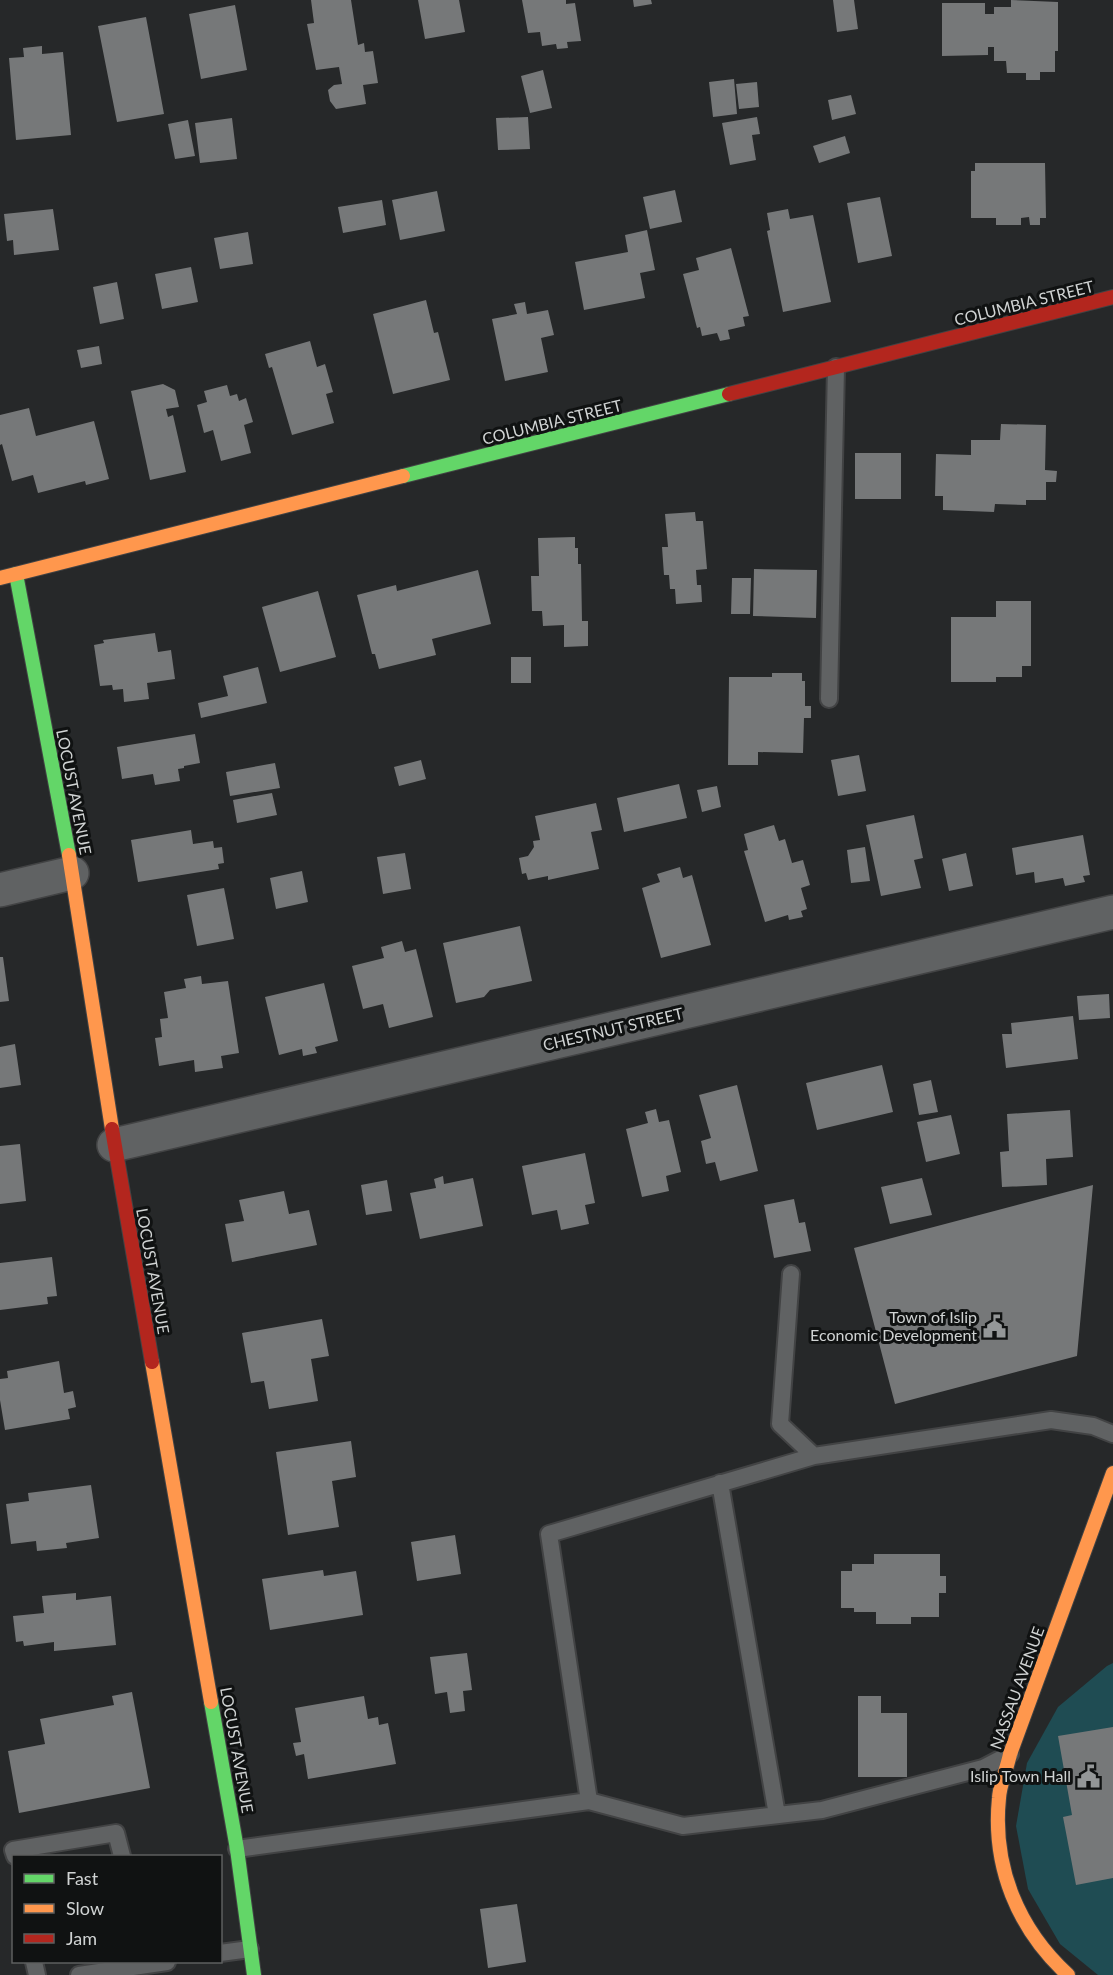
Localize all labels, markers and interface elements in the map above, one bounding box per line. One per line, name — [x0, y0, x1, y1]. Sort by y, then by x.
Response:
street label: COLUMBIA STREET — [952, 276, 1096, 329]
street label: COLUMBIA STREET — [480, 395, 624, 448]
street label: LOCUST AVENUE — [53, 728, 96, 856]
street label: CHESTNUT STREET — [541, 1003, 685, 1054]
street label: LOCUST AVENUE — [133, 1207, 174, 1335]
place label: Town of Islip Economic Development — [810, 1307, 977, 1344]
public building icon: Town of Islip Economic Development — [982, 1313, 1008, 1339]
street label: NASSAU AVENUE — [985, 1624, 1048, 1752]
street label: LOCUST AVENUE — [217, 1686, 258, 1814]
public building icon: Islip Town Hall — [1076, 1763, 1102, 1789]
place label: Islip Town Hall — [970, 1766, 1071, 1785]
legend — [12, 1855, 222, 1963]
text: Fast — [66, 1867, 99, 1889]
text: Slow — [66, 1897, 104, 1919]
text: Jam — [66, 1927, 97, 1949]

